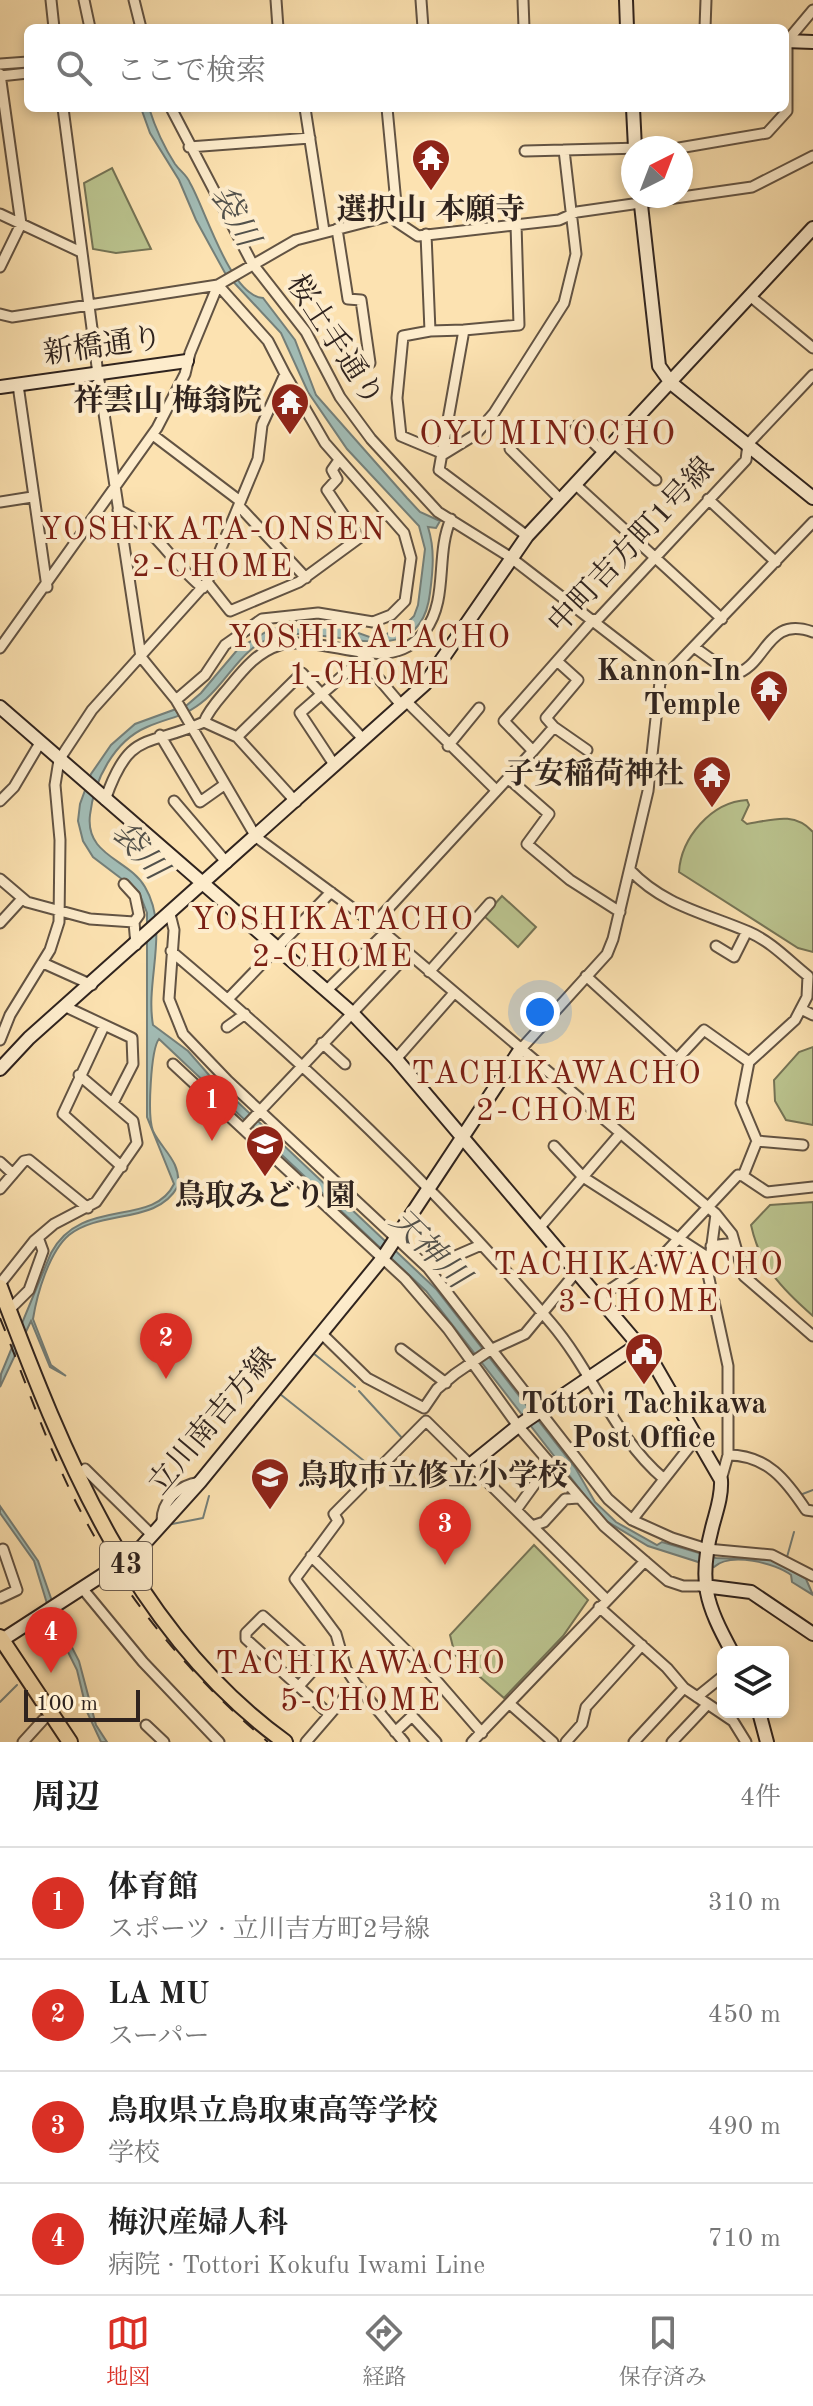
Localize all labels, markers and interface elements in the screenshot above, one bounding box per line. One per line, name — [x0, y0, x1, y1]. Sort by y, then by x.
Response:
search box — [24, 24, 789, 112]
icon: search — [52, 46, 96, 90]
text: ここで検索 — [116, 57, 266, 87]
north arrow — [621, 136, 693, 208]
temple icon: 選択山 本願寺 — [410, 137, 452, 192]
water label: 袋川 — [203, 180, 267, 255]
place label: 選択山 本願寺 — [337, 193, 525, 226]
street label: 桜土手通り — [281, 268, 390, 412]
street label: 新橋通り — [41, 321, 165, 370]
temple icon: 祥雲山 梅翁院 — [269, 381, 311, 436]
place label: 祥雲山 梅翁院 — [74, 384, 262, 417]
district label: OYUMINOCHO — [419, 418, 677, 452]
street label: 中町吉方町1号線 — [541, 451, 721, 639]
district label: YOSHIKATA-ONSEN 2-CHOME — [39, 515, 387, 584]
district label: YOSHIKATACHO 1-CHOME — [228, 623, 512, 692]
place label: Kannon-In Temple — [597, 657, 741, 721]
temple icon: Kannon-In Temple — [748, 668, 790, 723]
temple icon: 子安稲荷神社 — [691, 754, 733, 809]
place label: 子安稲荷神社 — [504, 757, 684, 790]
water label: 袋川 — [105, 815, 175, 889]
district label: YOSHIKATACHO 2-CHOME — [191, 905, 475, 974]
your location — [520, 992, 560, 1032]
district label: TACHIKAWACHO 2-CHOME — [411, 1059, 703, 1128]
pin: 1 — [186, 1075, 238, 1141]
school or university icon: 鳥取みどり園 — [244, 1123, 286, 1178]
place label: 鳥取みどり園 — [175, 1179, 355, 1212]
water label: 天神川 — [383, 1203, 477, 1297]
district label: TACHIKAWACHO 3-CHOME — [493, 1250, 785, 1319]
pin: 2 — [140, 1313, 192, 1379]
public building icon: Tottori Tachikawa Post Office — [623, 1331, 665, 1386]
street label: 立川南吉方線 — [141, 1341, 282, 1501]
place label: Tottori Tachikawa Post Office — [521, 1390, 767, 1454]
school or university icon: 鳥取市立修立小学校 — [249, 1456, 291, 1511]
place label: 鳥取市立修立小学校 — [298, 1459, 568, 1492]
pin: 3 — [419, 1499, 471, 1565]
road number: 43 — [100, 1542, 152, 1590]
pin: 4 — [25, 1607, 77, 1673]
map controls — [717, 1646, 789, 1718]
button: layers — [717, 1646, 789, 1718]
district label: TACHIKAWACHO 5-CHOME — [215, 1649, 507, 1718]
scale bar — [24, 1686, 140, 1722]
text: 100 m — [36, 1693, 98, 1715]
text: 周辺 — [32, 1782, 100, 1816]
text: 4件 — [740, 1785, 781, 1811]
text: 体育館 — [108, 1873, 198, 1903]
text: 1 — [50, 1890, 66, 1916]
text: 310 m — [708, 1890, 781, 1916]
text: スポーツ · 立川吉方町2号線 — [108, 1917, 430, 1943]
text: LA MU — [108, 1980, 210, 2010]
text: 2 — [50, 2002, 66, 2028]
text: 450 m — [708, 2002, 781, 2028]
text: スーパー — [108, 2024, 209, 2050]
text: 鳥取県立鳥取東高等学校 — [108, 2097, 438, 2127]
text: 3 — [50, 2114, 66, 2140]
text: 490 m — [708, 2114, 781, 2140]
text: 学校 — [108, 2141, 160, 2167]
text: 梅沢産婦人科 — [108, 2209, 288, 2239]
text: 4 — [50, 2226, 66, 2252]
text: 710 m — [708, 2226, 781, 2252]
text: 病院 · Tottori Kokufu Iwami Line — [108, 2253, 485, 2279]
tab: 地図 — [106, 2311, 150, 2392]
tab: 経路 — [362, 2311, 407, 2392]
tab: 保存済み — [619, 2311, 707, 2392]

